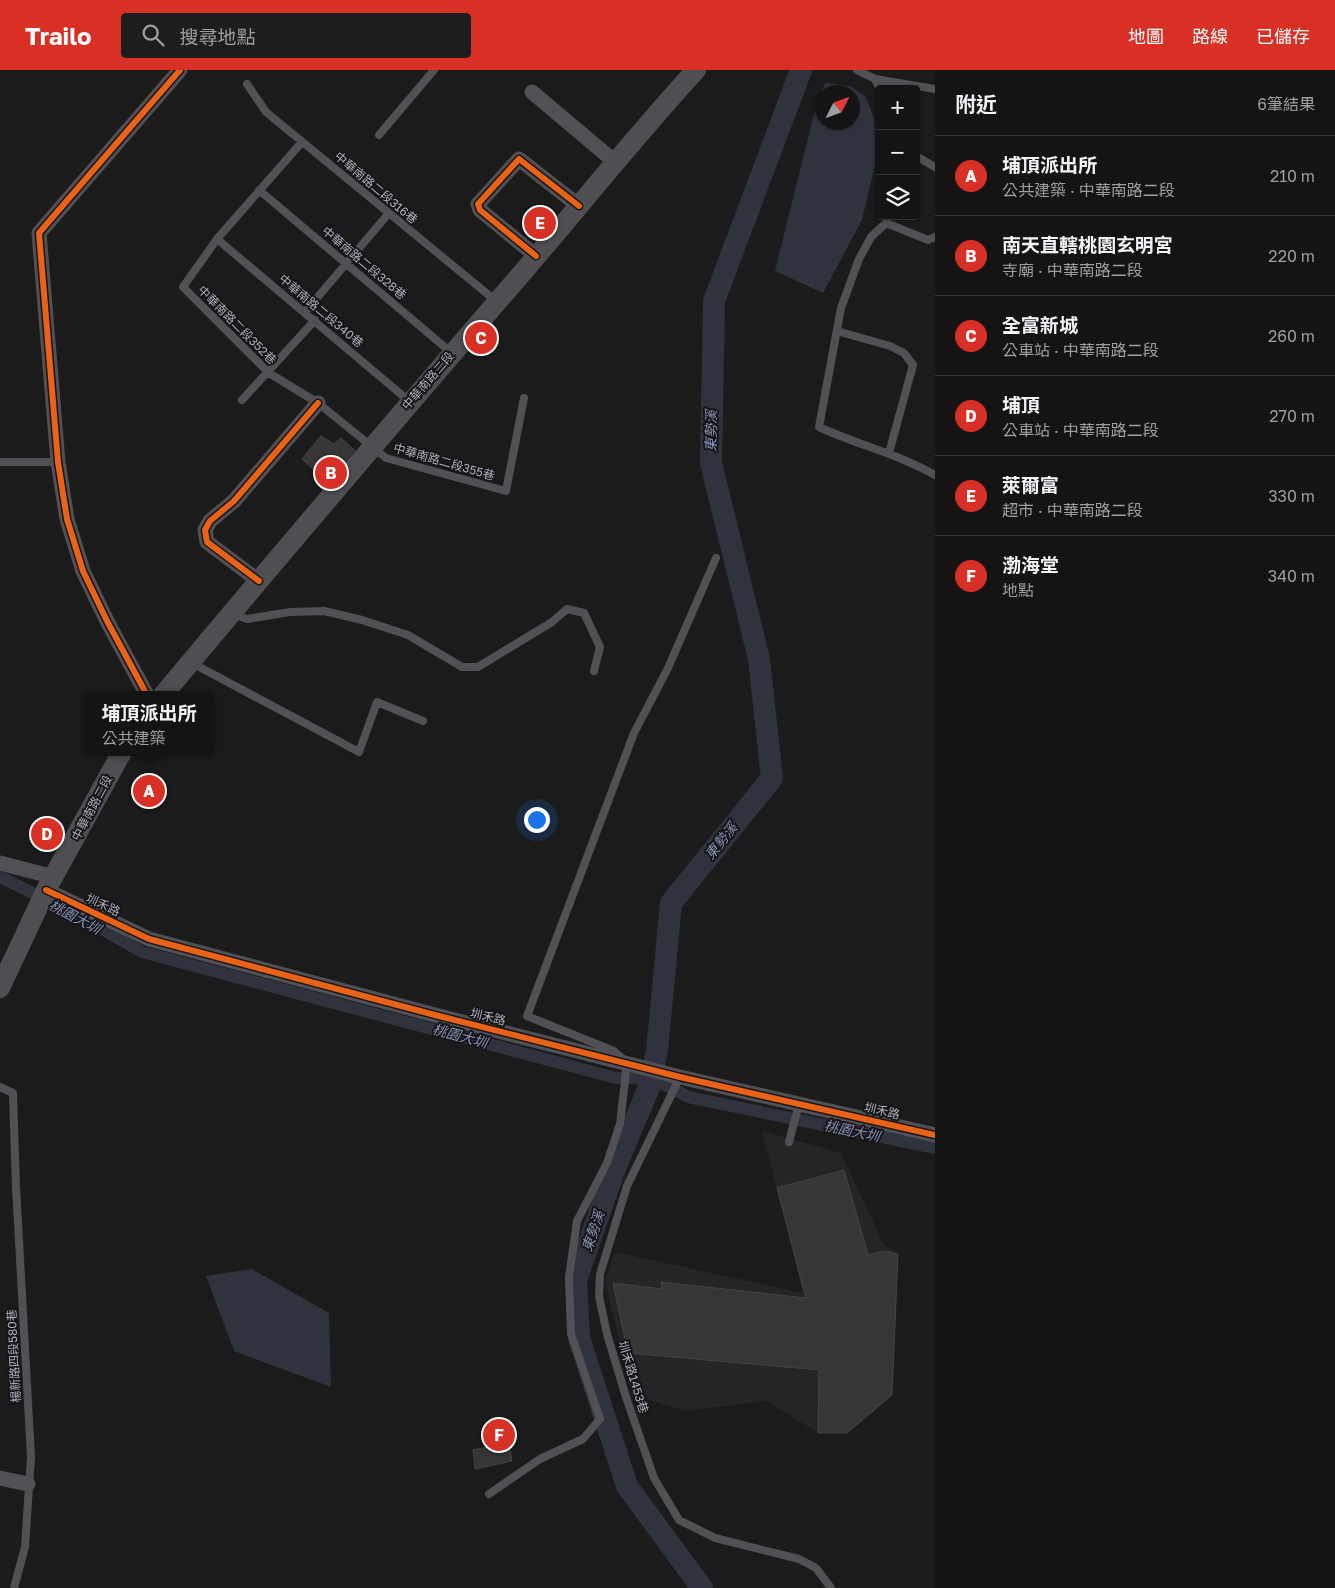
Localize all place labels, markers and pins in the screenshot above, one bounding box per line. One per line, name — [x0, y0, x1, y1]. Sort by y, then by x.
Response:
pin: E — [524, 204, 556, 242]
pin: C — [465, 319, 497, 357]
pin: B — [315, 454, 347, 492]
pin: A — [133, 772, 165, 810]
pin: D — [31, 815, 63, 853]
pin: F — [483, 1416, 515, 1454]

